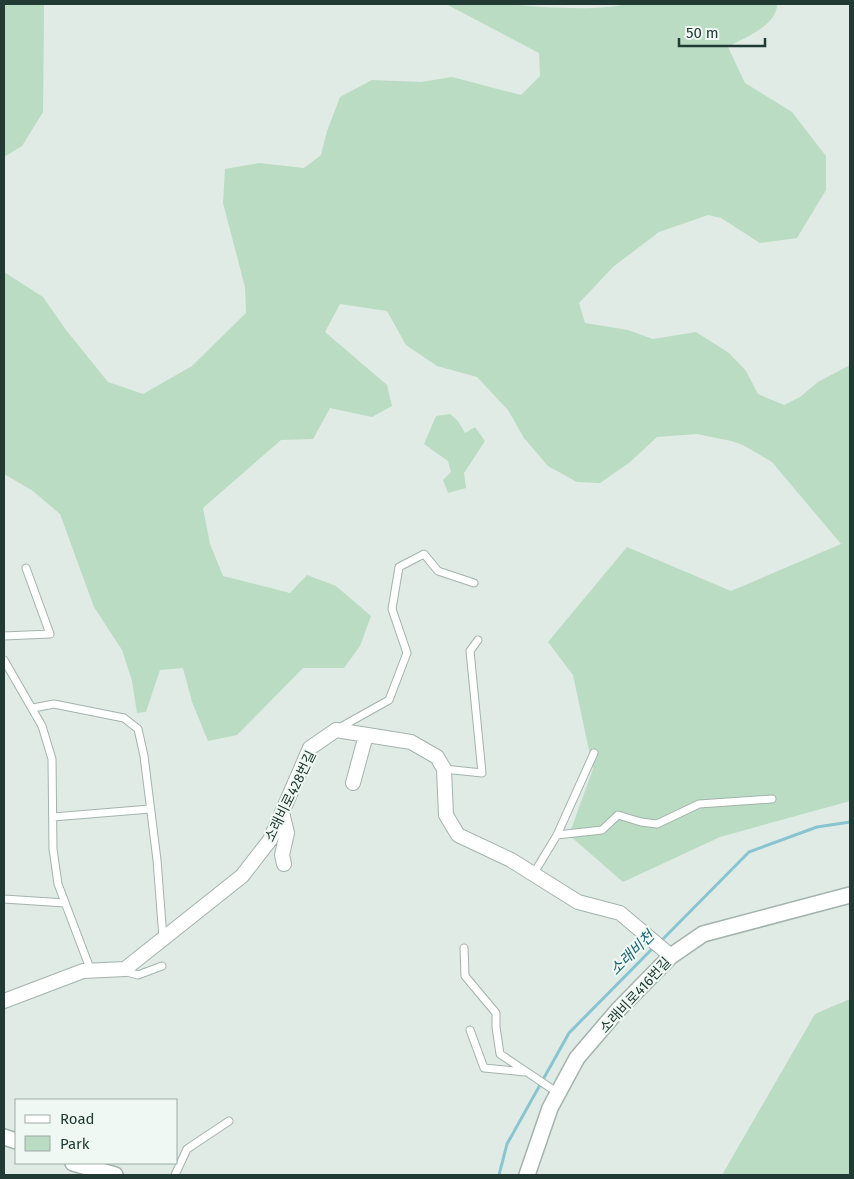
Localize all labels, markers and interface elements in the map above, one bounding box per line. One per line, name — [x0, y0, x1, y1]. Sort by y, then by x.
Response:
scale bar — [679, 15, 765, 47]
text: 50 m — [686, 24, 719, 42]
street label: 소래비로428번길 — [261, 748, 320, 844]
water label: 소래비천 — [606, 926, 659, 979]
street label: 소래비로416번길 — [596, 954, 675, 1037]
legend — [15, 1099, 178, 1164]
text: Road — [60, 1110, 95, 1128]
text: Park — [60, 1135, 90, 1153]

